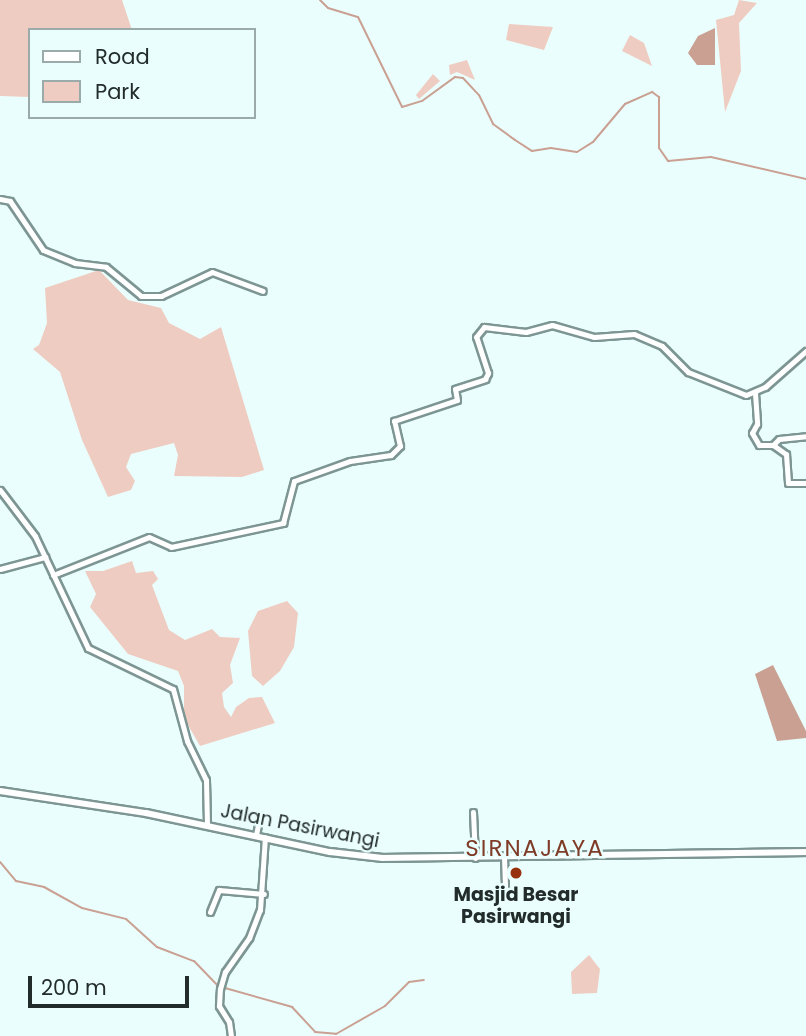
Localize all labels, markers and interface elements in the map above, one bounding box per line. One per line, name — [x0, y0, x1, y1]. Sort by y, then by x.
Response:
legend — [28, 28, 256, 119]
text: Road — [95, 42, 150, 71]
text: Park — [95, 77, 140, 106]
street label: Jalan Pasirwangi — [219, 799, 381, 853]
district label: SIRNAJAYA — [466, 834, 604, 862]
marker: Masjid Besar Pasirwangi — [508, 865, 524, 881]
place label: Masjid Besar Pasirwangi — [454, 884, 578, 928]
scale bar — [32, 962, 192, 1006]
text: 200 m — [41, 973, 107, 1002]

